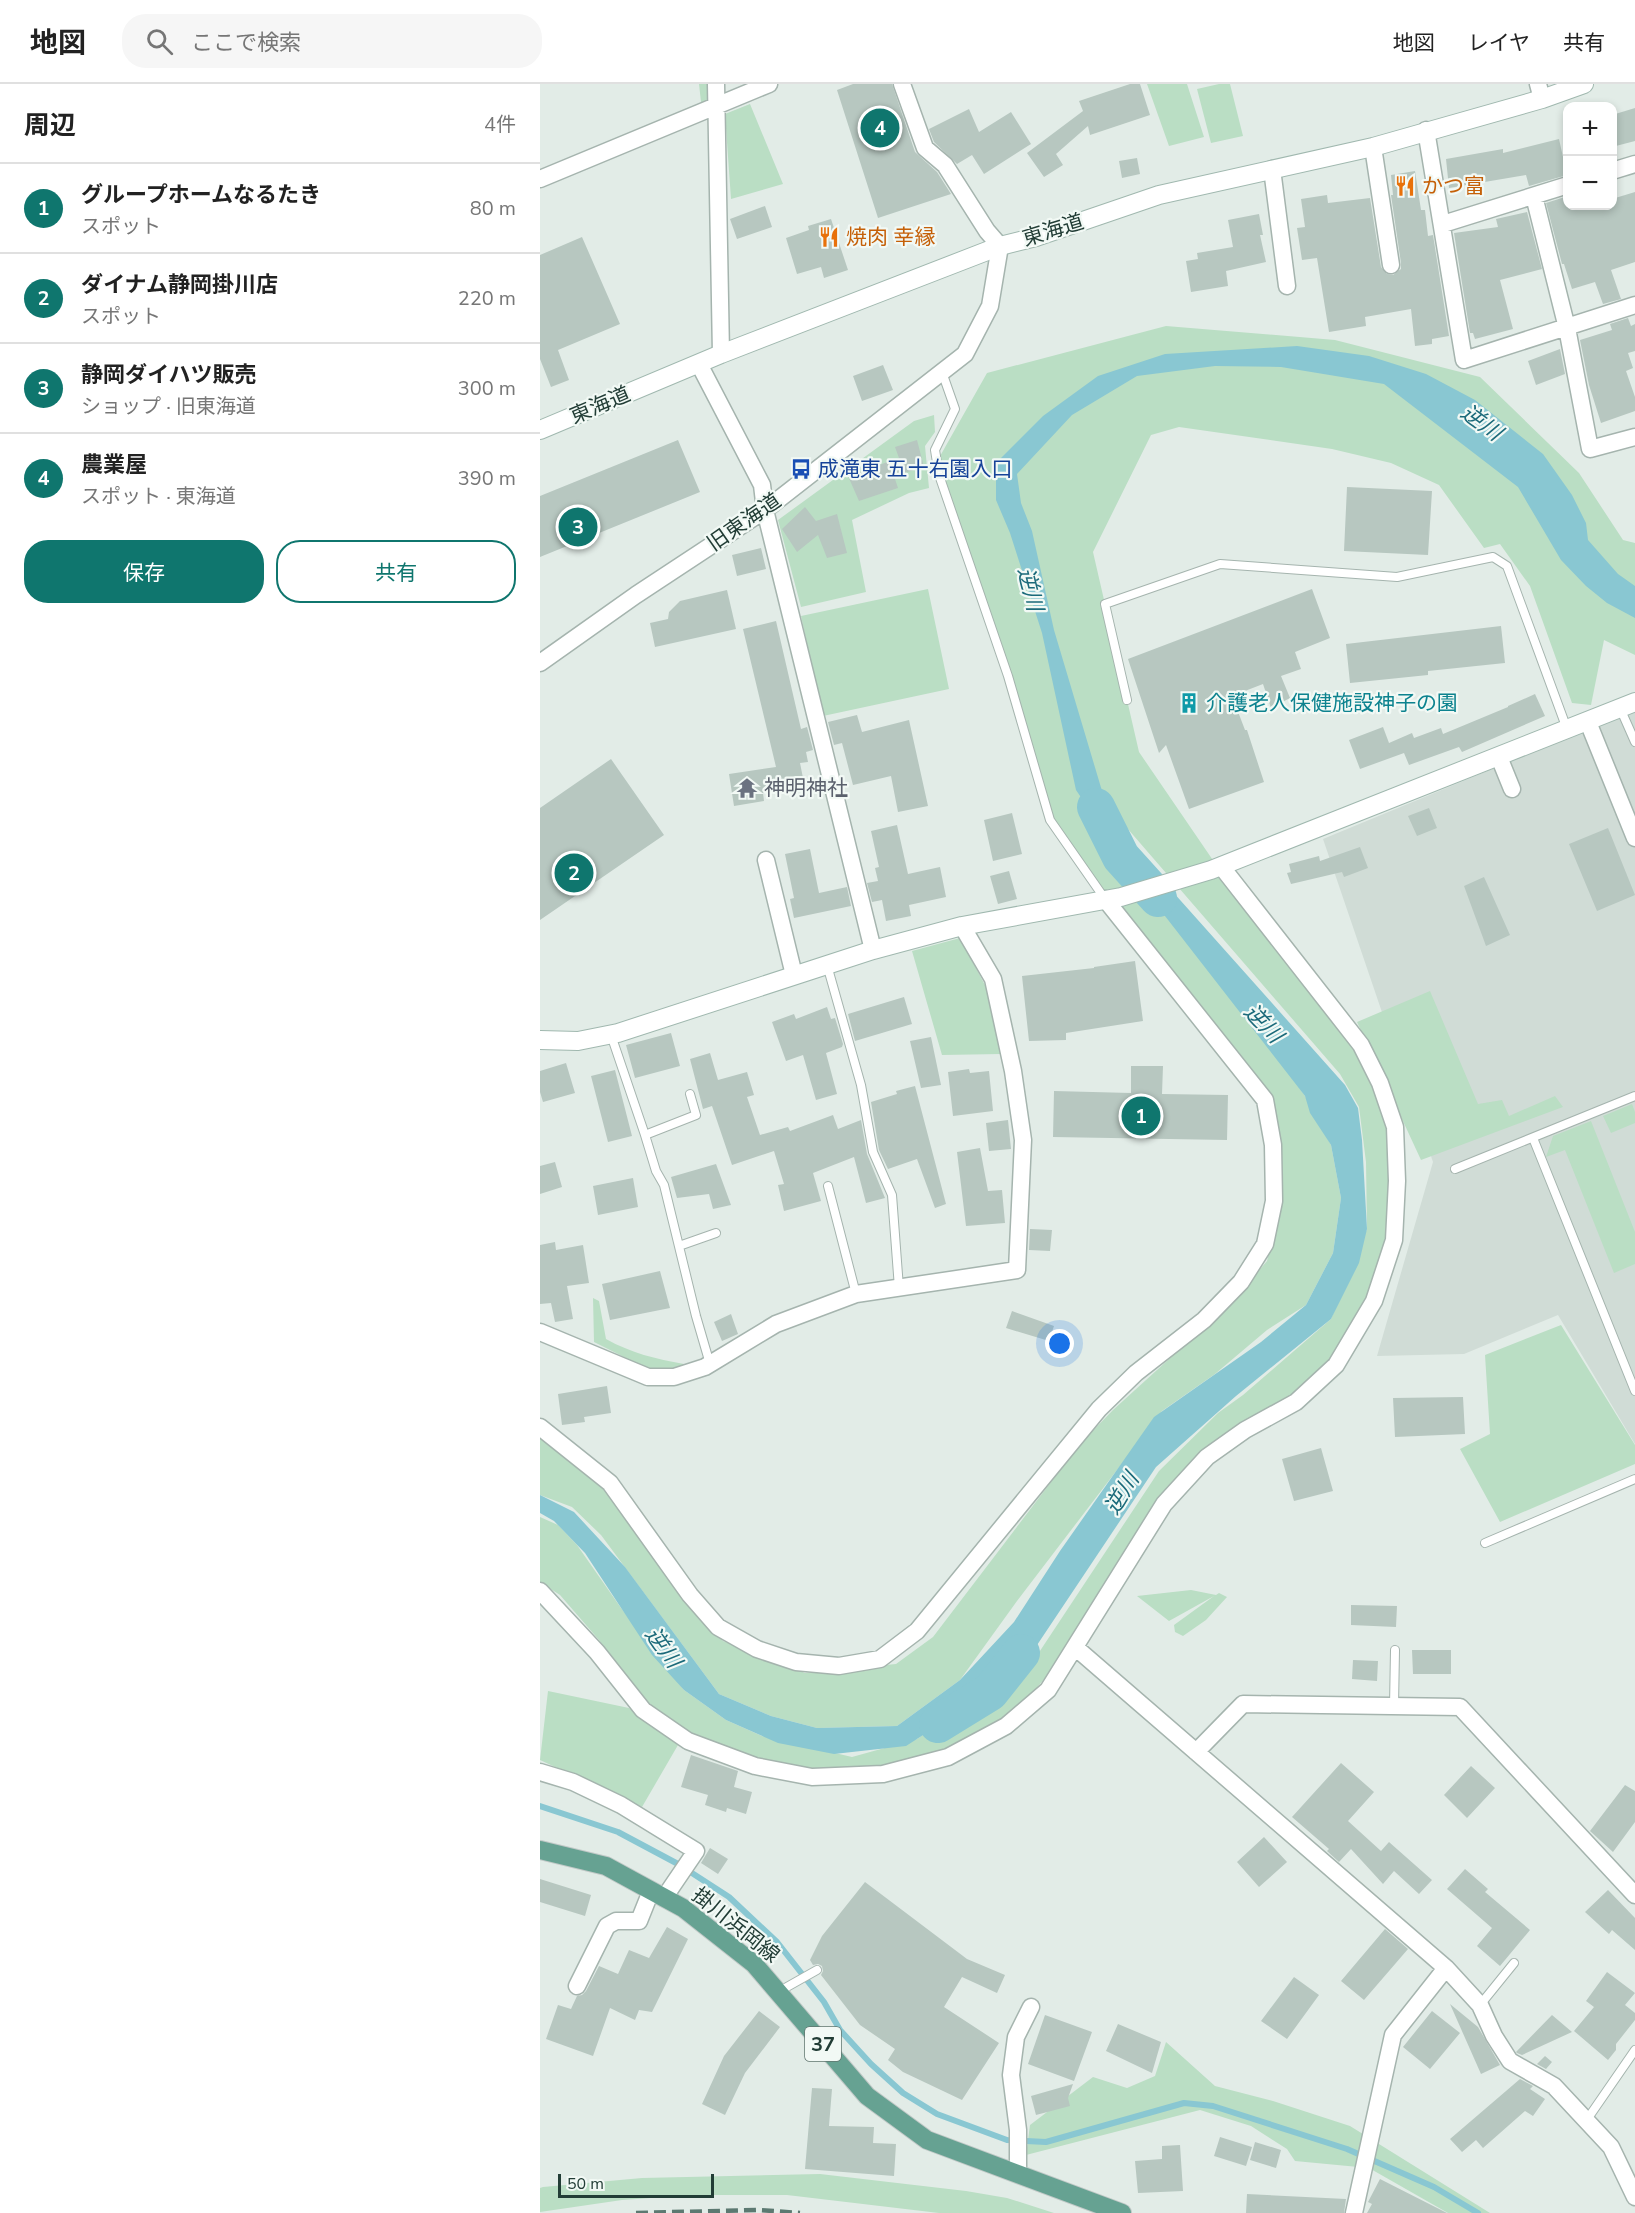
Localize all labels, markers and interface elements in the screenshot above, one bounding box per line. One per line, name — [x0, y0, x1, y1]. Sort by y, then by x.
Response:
search box — [122, 14, 542, 68]
text: 地図 — [30, 24, 86, 62]
icon: search — [143, 25, 176, 58]
text: ここで検索 — [191, 28, 301, 58]
text: 地図 — [1393, 29, 1435, 57]
text: レイヤ — [1468, 29, 1530, 57]
text: 共有 — [1563, 29, 1605, 57]
map controls — [1563, 102, 1617, 210]
button: + — [1563, 102, 1617, 156]
pin: 4 — [860, 106, 900, 150]
text: 周辺 — [24, 108, 76, 143]
text: 4件 — [484, 111, 516, 138]
button: − — [1563, 156, 1617, 210]
place label: かつ富 — [1422, 172, 1485, 200]
restaurant icon: かつ富 — [1393, 174, 1417, 198]
text: グループホームなるたき — [81, 180, 321, 210]
text: 1 — [38, 195, 50, 222]
text: 80 m — [470, 195, 516, 222]
street label: 東海道 — [1019, 207, 1087, 253]
text: スポット — [81, 213, 161, 240]
place label: 焼肉 幸縁 — [846, 223, 935, 251]
restaurant icon: 焼肉 幸縁 — [817, 225, 841, 249]
text: ダイナム静岡掛川店 — [81, 270, 278, 300]
text: 2 — [38, 285, 50, 312]
text: 220 m — [458, 285, 516, 312]
text: スポット — [81, 303, 161, 330]
text: 静岡ダイハツ販売 — [81, 360, 257, 390]
text: 3 — [38, 375, 50, 402]
text: 300 m — [458, 375, 516, 402]
street label: 東海道 — [566, 380, 634, 430]
text: ショップ · 旧東海道 — [81, 393, 256, 420]
water label: 逆川 — [1455, 398, 1510, 449]
text: 農業屋 — [81, 450, 147, 480]
place label: 成滝東 五十右園入口 — [818, 455, 1012, 483]
bus stop icon: 成滝東 五十右園入口 — [789, 457, 813, 481]
text: 4 — [38, 465, 50, 492]
text: 390 m — [458, 465, 516, 492]
text: スポット · 東海道 — [81, 483, 236, 510]
street label: 旧東海道 — [702, 486, 786, 558]
pin: 3 — [558, 504, 597, 550]
button: 保存 — [24, 540, 264, 603]
button: 共有 — [276, 540, 516, 603]
water label: 逆川 — [1010, 564, 1050, 616]
place label: 介護老人保健施設神子の園 — [1206, 689, 1458, 717]
building icon: 介護老人保健施設神子の園 — [1177, 691, 1201, 715]
place label: 神明神社 — [764, 774, 848, 802]
temple icon: 神明神社 — [735, 776, 759, 800]
pin: 2 — [555, 850, 594, 896]
water label: 逆川 — [1237, 997, 1291, 1051]
pin: 1 — [1122, 1094, 1160, 1138]
your location — [1045, 1329, 1074, 1358]
water label: 逆川 — [1097, 1465, 1147, 1520]
water label: 逆川 — [638, 1621, 689, 1676]
street label: 掛川浜岡線 — [686, 1881, 786, 1969]
road number: 37 — [805, 2027, 841, 2061]
scale bar — [558, 2171, 714, 2198]
text: 50 m — [567, 2173, 604, 2195]

